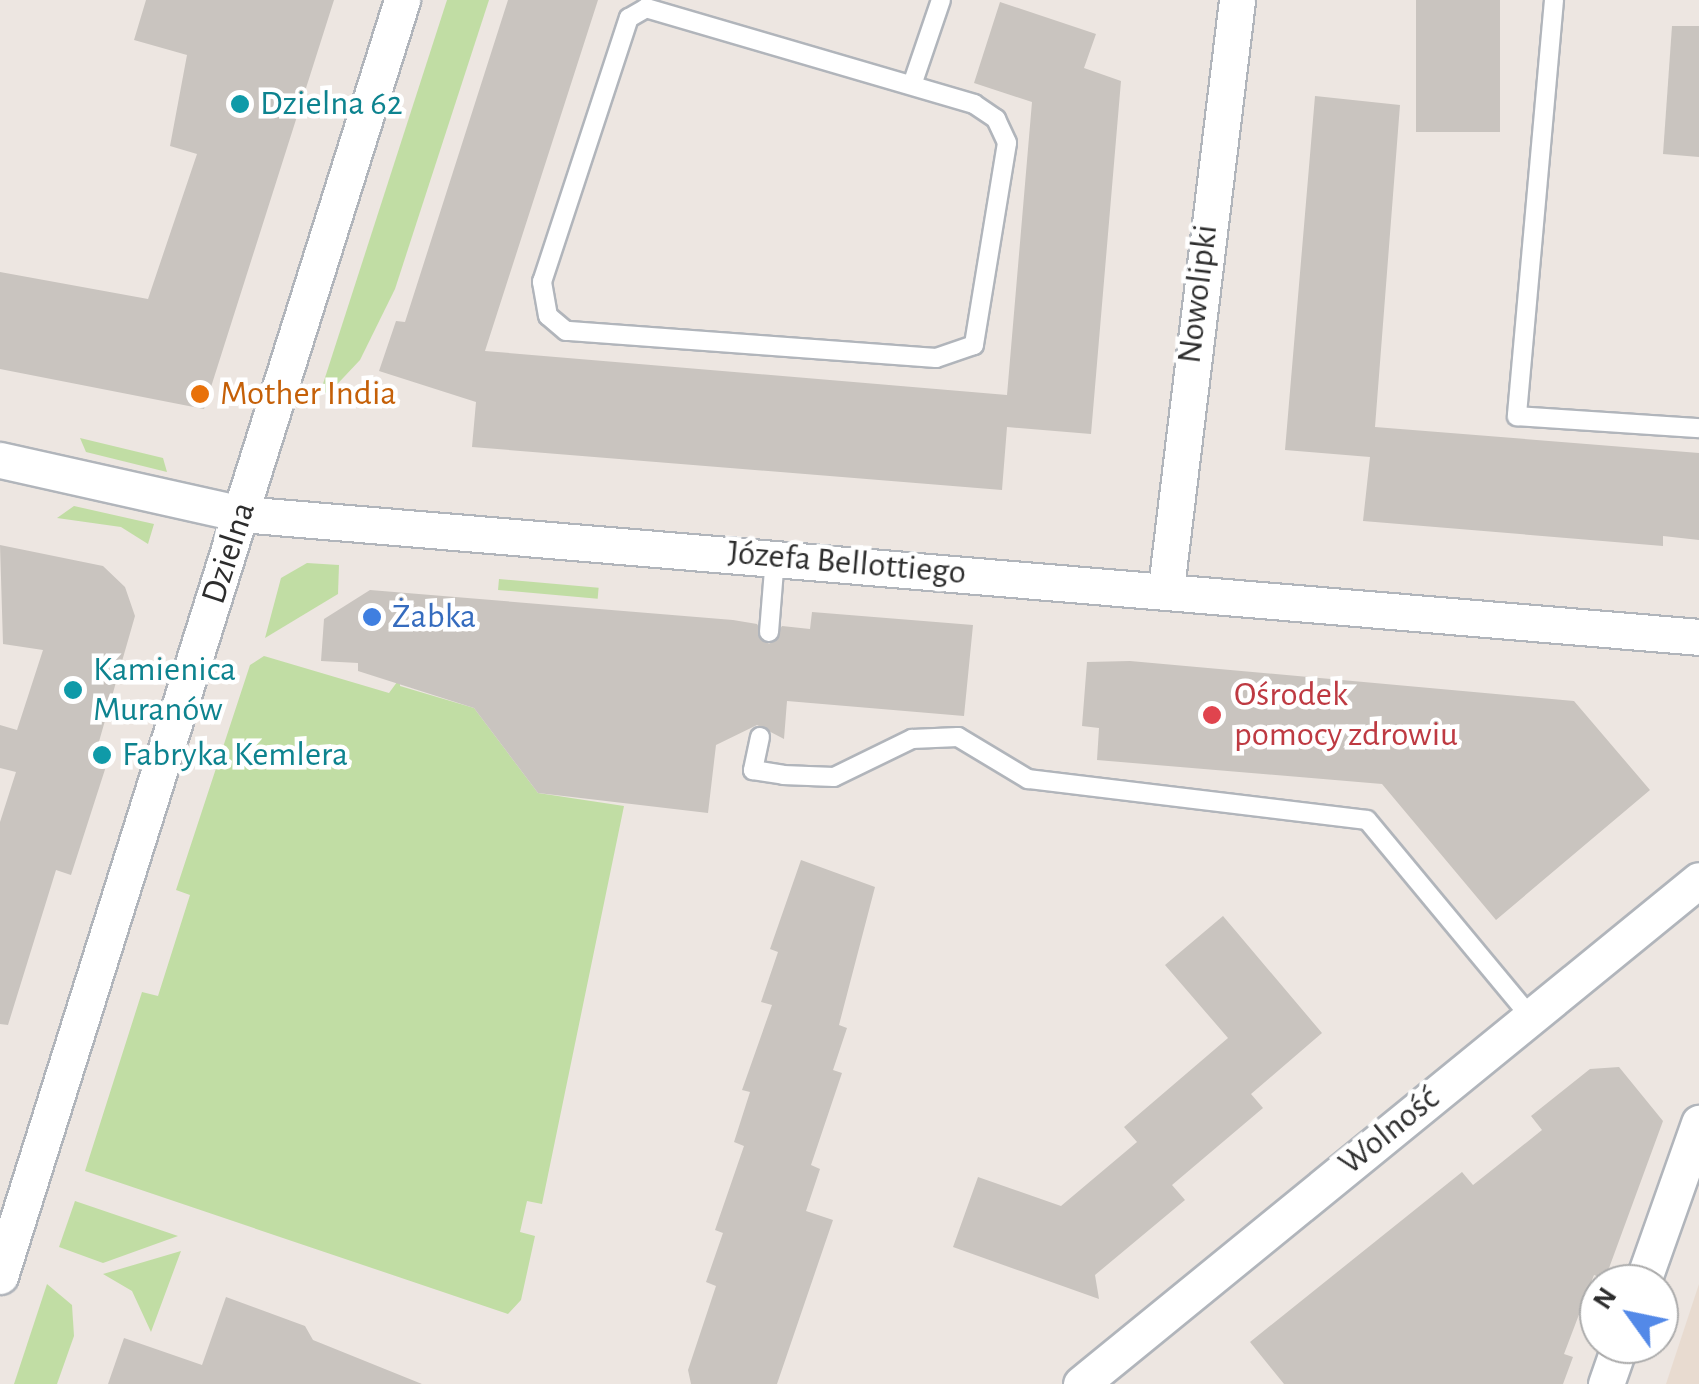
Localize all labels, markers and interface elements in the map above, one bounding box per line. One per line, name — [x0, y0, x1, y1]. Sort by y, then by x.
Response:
place label: Dzielna 62 — [260, 83, 403, 125]
marker: Dzielna 62 — [229, 93, 251, 115]
street label: Nowolipki — [1169, 222, 1227, 366]
place label: Mother India — [220, 373, 397, 415]
marker: Mother India — [189, 383, 211, 405]
street label: Dzielna — [193, 497, 265, 609]
street label: Józefa Bellottiego — [726, 532, 968, 594]
place label: Żabka — [392, 596, 476, 638]
marker: Żabka — [361, 606, 383, 628]
place label: Kamienica Muranów — [93, 649, 236, 731]
place label: Ośrodek pomocy zdrowiu — [1234, 674, 1458, 756]
marker: Kamienica Muranów — [62, 679, 84, 701]
marker: Ośrodek pomocy zdrowiu — [1199, 702, 1225, 728]
place label: Fabryka Kemlera — [122, 734, 348, 776]
marker: Fabryka Kemlera — [91, 744, 113, 766]
street label: Wolność — [1330, 1078, 1448, 1184]
north arrow — [1579, 1264, 1679, 1364]
text: N — [1588, 1283, 1623, 1315]

